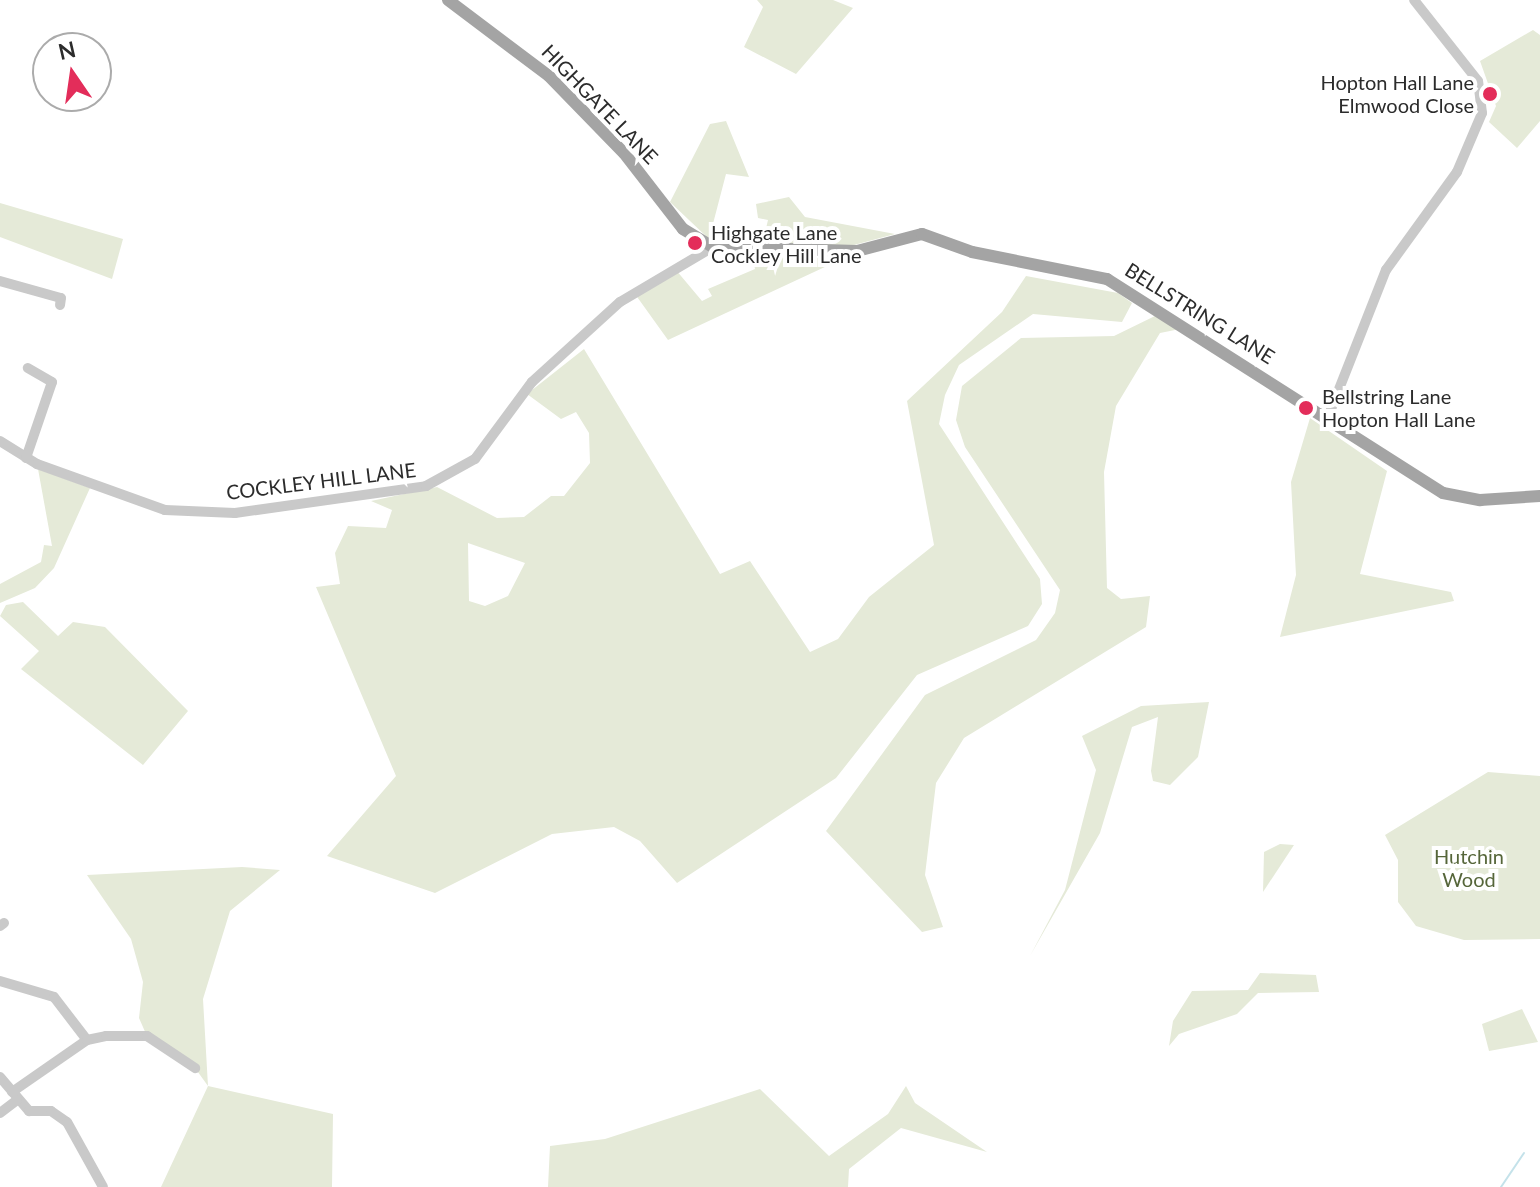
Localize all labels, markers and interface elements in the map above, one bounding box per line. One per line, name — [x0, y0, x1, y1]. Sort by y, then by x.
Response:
north arrow — [32, 32, 112, 112]
text: N — [56, 35, 78, 65]
street label: HIGHGATE LANE — [537, 39, 663, 169]
place label: Hopton Hall Lane Elmwood Close — [1320, 70, 1474, 117]
marker: Hopton Hall Lane Elmwood Close — [1481, 85, 1499, 103]
place label: Highgate Lane Cockley Hill Lane — [711, 220, 862, 267]
marker: Highgate Lane Cockley Hill Lane — [686, 234, 704, 252]
street label: BELLSTRING LANE — [1121, 257, 1279, 369]
place label: Bellstring Lane Hopton Hall Lane — [1322, 384, 1476, 431]
marker: Bellstring Lane Hopton Hall Lane — [1297, 399, 1315, 417]
street label: COCKLEY HILL LANE — [224, 457, 418, 505]
park label: Hutchin Wood — [1434, 844, 1504, 891]

